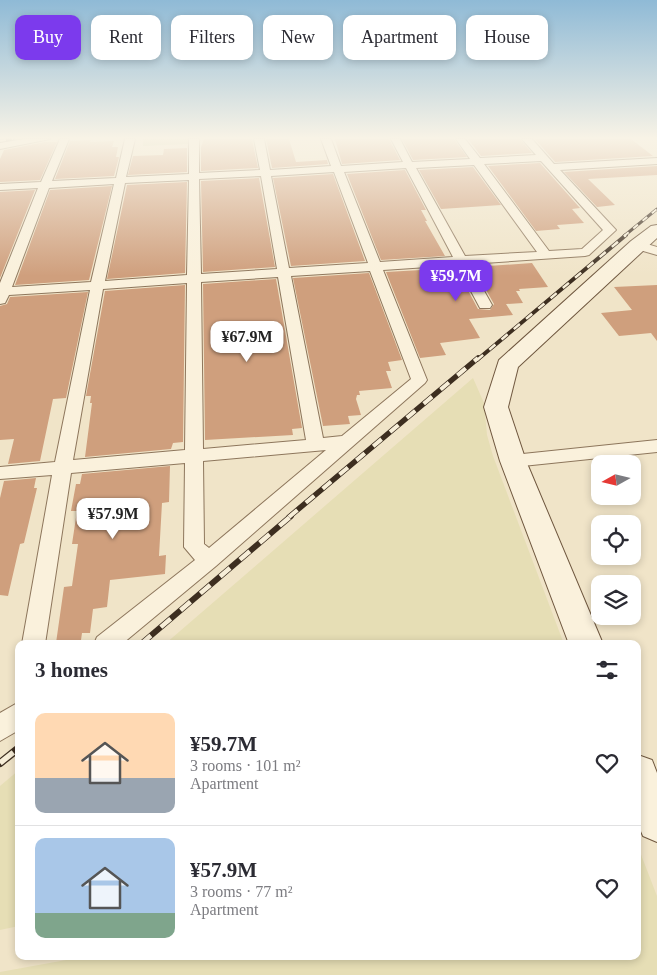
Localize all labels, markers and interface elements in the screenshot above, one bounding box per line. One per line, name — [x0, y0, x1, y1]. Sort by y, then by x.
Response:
chip: Buy — [15, 15, 81, 60]
chip: Rent — [91, 15, 161, 60]
chip: Filters — [171, 15, 253, 60]
chip: New — [263, 15, 333, 60]
chip: Apartment — [343, 15, 456, 60]
chip: House — [466, 15, 548, 60]
pin: ¥59.7M — [415, 260, 497, 302]
text: ¥59.7M — [430, 267, 482, 284]
pin: ¥67.9M — [206, 320, 288, 363]
text: ¥67.9M — [221, 328, 273, 345]
north arrow — [591, 455, 641, 505]
map controls — [591, 455, 641, 625]
pin: ¥57.9M — [72, 498, 154, 540]
text: ¥57.9M — [87, 505, 139, 522]
button: locate — [591, 515, 641, 565]
button: layers — [591, 575, 641, 625]
icon: filters — [593, 656, 621, 684]
text: 3 homes — [35, 658, 108, 682]
text: ¥59.7M — [190, 732, 257, 756]
icon: home — [75, 733, 135, 793]
icon: heart — [593, 749, 621, 777]
text: 3 rooms · 101 m² — [190, 757, 301, 774]
text: Apartment — [190, 775, 258, 792]
icon: home — [75, 858, 135, 918]
text: ¥57.9M — [190, 858, 257, 882]
icon: heart — [593, 874, 621, 902]
text: 3 rooms · 77 m² — [190, 883, 293, 900]
text: Apartment — [190, 901, 258, 918]

